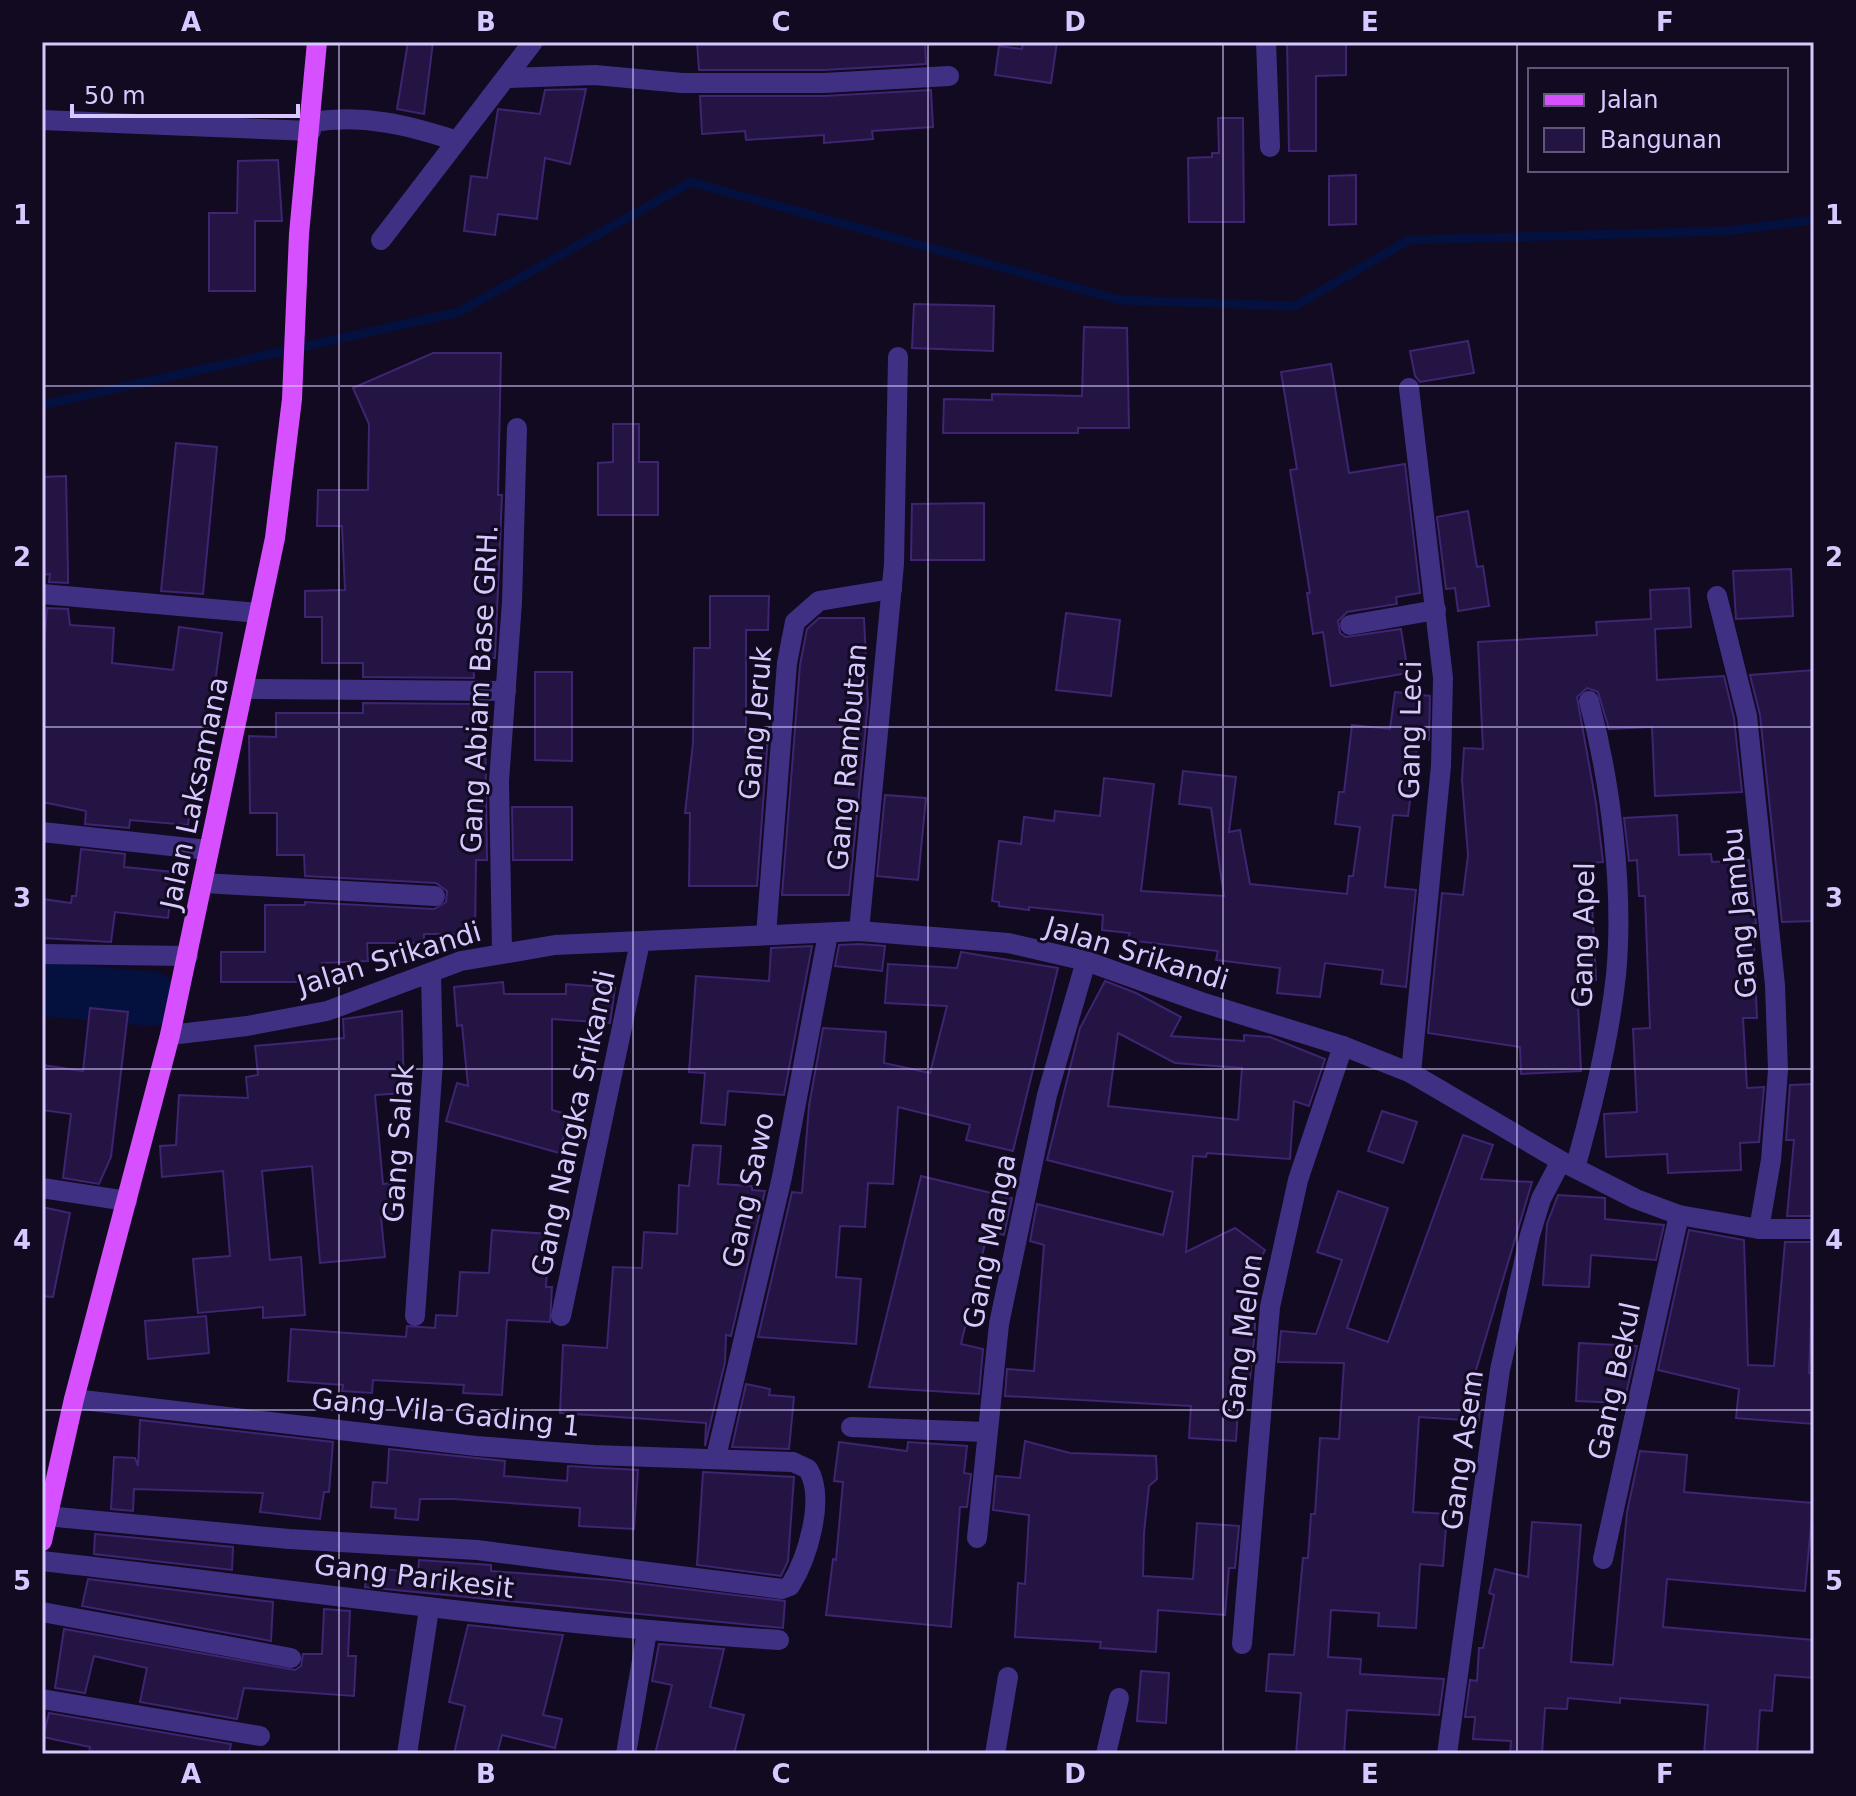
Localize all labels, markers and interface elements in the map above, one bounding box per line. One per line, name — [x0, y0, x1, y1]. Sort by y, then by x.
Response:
text: A — [181, 7, 201, 37]
text: B — [476, 7, 496, 37]
text: C — [771, 7, 791, 37]
text: D — [1064, 7, 1086, 37]
text: E — [1361, 7, 1379, 37]
text: F — [1656, 7, 1674, 37]
scale bar — [72, 68, 298, 118]
legend — [1528, 68, 1788, 172]
text: 50 m — [84, 82, 146, 110]
text: Jalan — [1598, 86, 1658, 114]
text: Bangunan — [1600, 126, 1722, 154]
text: 1 — [13, 200, 31, 230]
text: 1 — [1825, 200, 1843, 230]
street label: Gang Abiam Base GRH. — [454, 524, 505, 854]
text: 2 — [13, 542, 31, 572]
text: 2 — [1825, 542, 1843, 572]
street label: Gang Rambutan — [821, 642, 874, 872]
street label: Gang Jeruk — [732, 644, 779, 801]
street label: Gang Leci — [1393, 660, 1428, 800]
street label: Jalan Laksamana — [153, 674, 235, 914]
street label: Gang Jambu — [1716, 826, 1763, 1000]
street label: Gang Apel — [1566, 862, 1601, 1008]
text: 3 — [13, 883, 31, 913]
text: 3 — [1825, 883, 1843, 913]
street label: Jalan Srikandi — [1039, 909, 1233, 997]
street label: Jalan Srikandi — [291, 915, 485, 1003]
street label: Gang Nangka Srikandi — [525, 967, 622, 1279]
street label: Gang Salak — [376, 1062, 421, 1224]
street label: Gang Sawo — [716, 1109, 781, 1271]
street label: Gang Manga — [956, 1151, 1023, 1331]
text: 4 — [13, 1225, 31, 1255]
text: 4 — [1825, 1225, 1843, 1255]
street label: Gang Melon — [1216, 1252, 1269, 1422]
street label: Gang Bekul — [1582, 1299, 1647, 1463]
street label: Gang Asem — [1435, 1368, 1490, 1532]
street label: Gang Vila Gading 1 — [310, 1382, 582, 1443]
street label: Gang Parikesit — [312, 1548, 516, 1605]
text: 5 — [13, 1566, 31, 1596]
text: 5 — [1825, 1566, 1843, 1596]
text: A — [181, 1759, 201, 1789]
text: B — [476, 1759, 496, 1789]
text: C — [771, 1759, 791, 1789]
text: D — [1064, 1759, 1086, 1789]
text: E — [1361, 1759, 1379, 1789]
text: F — [1656, 1759, 1674, 1789]

